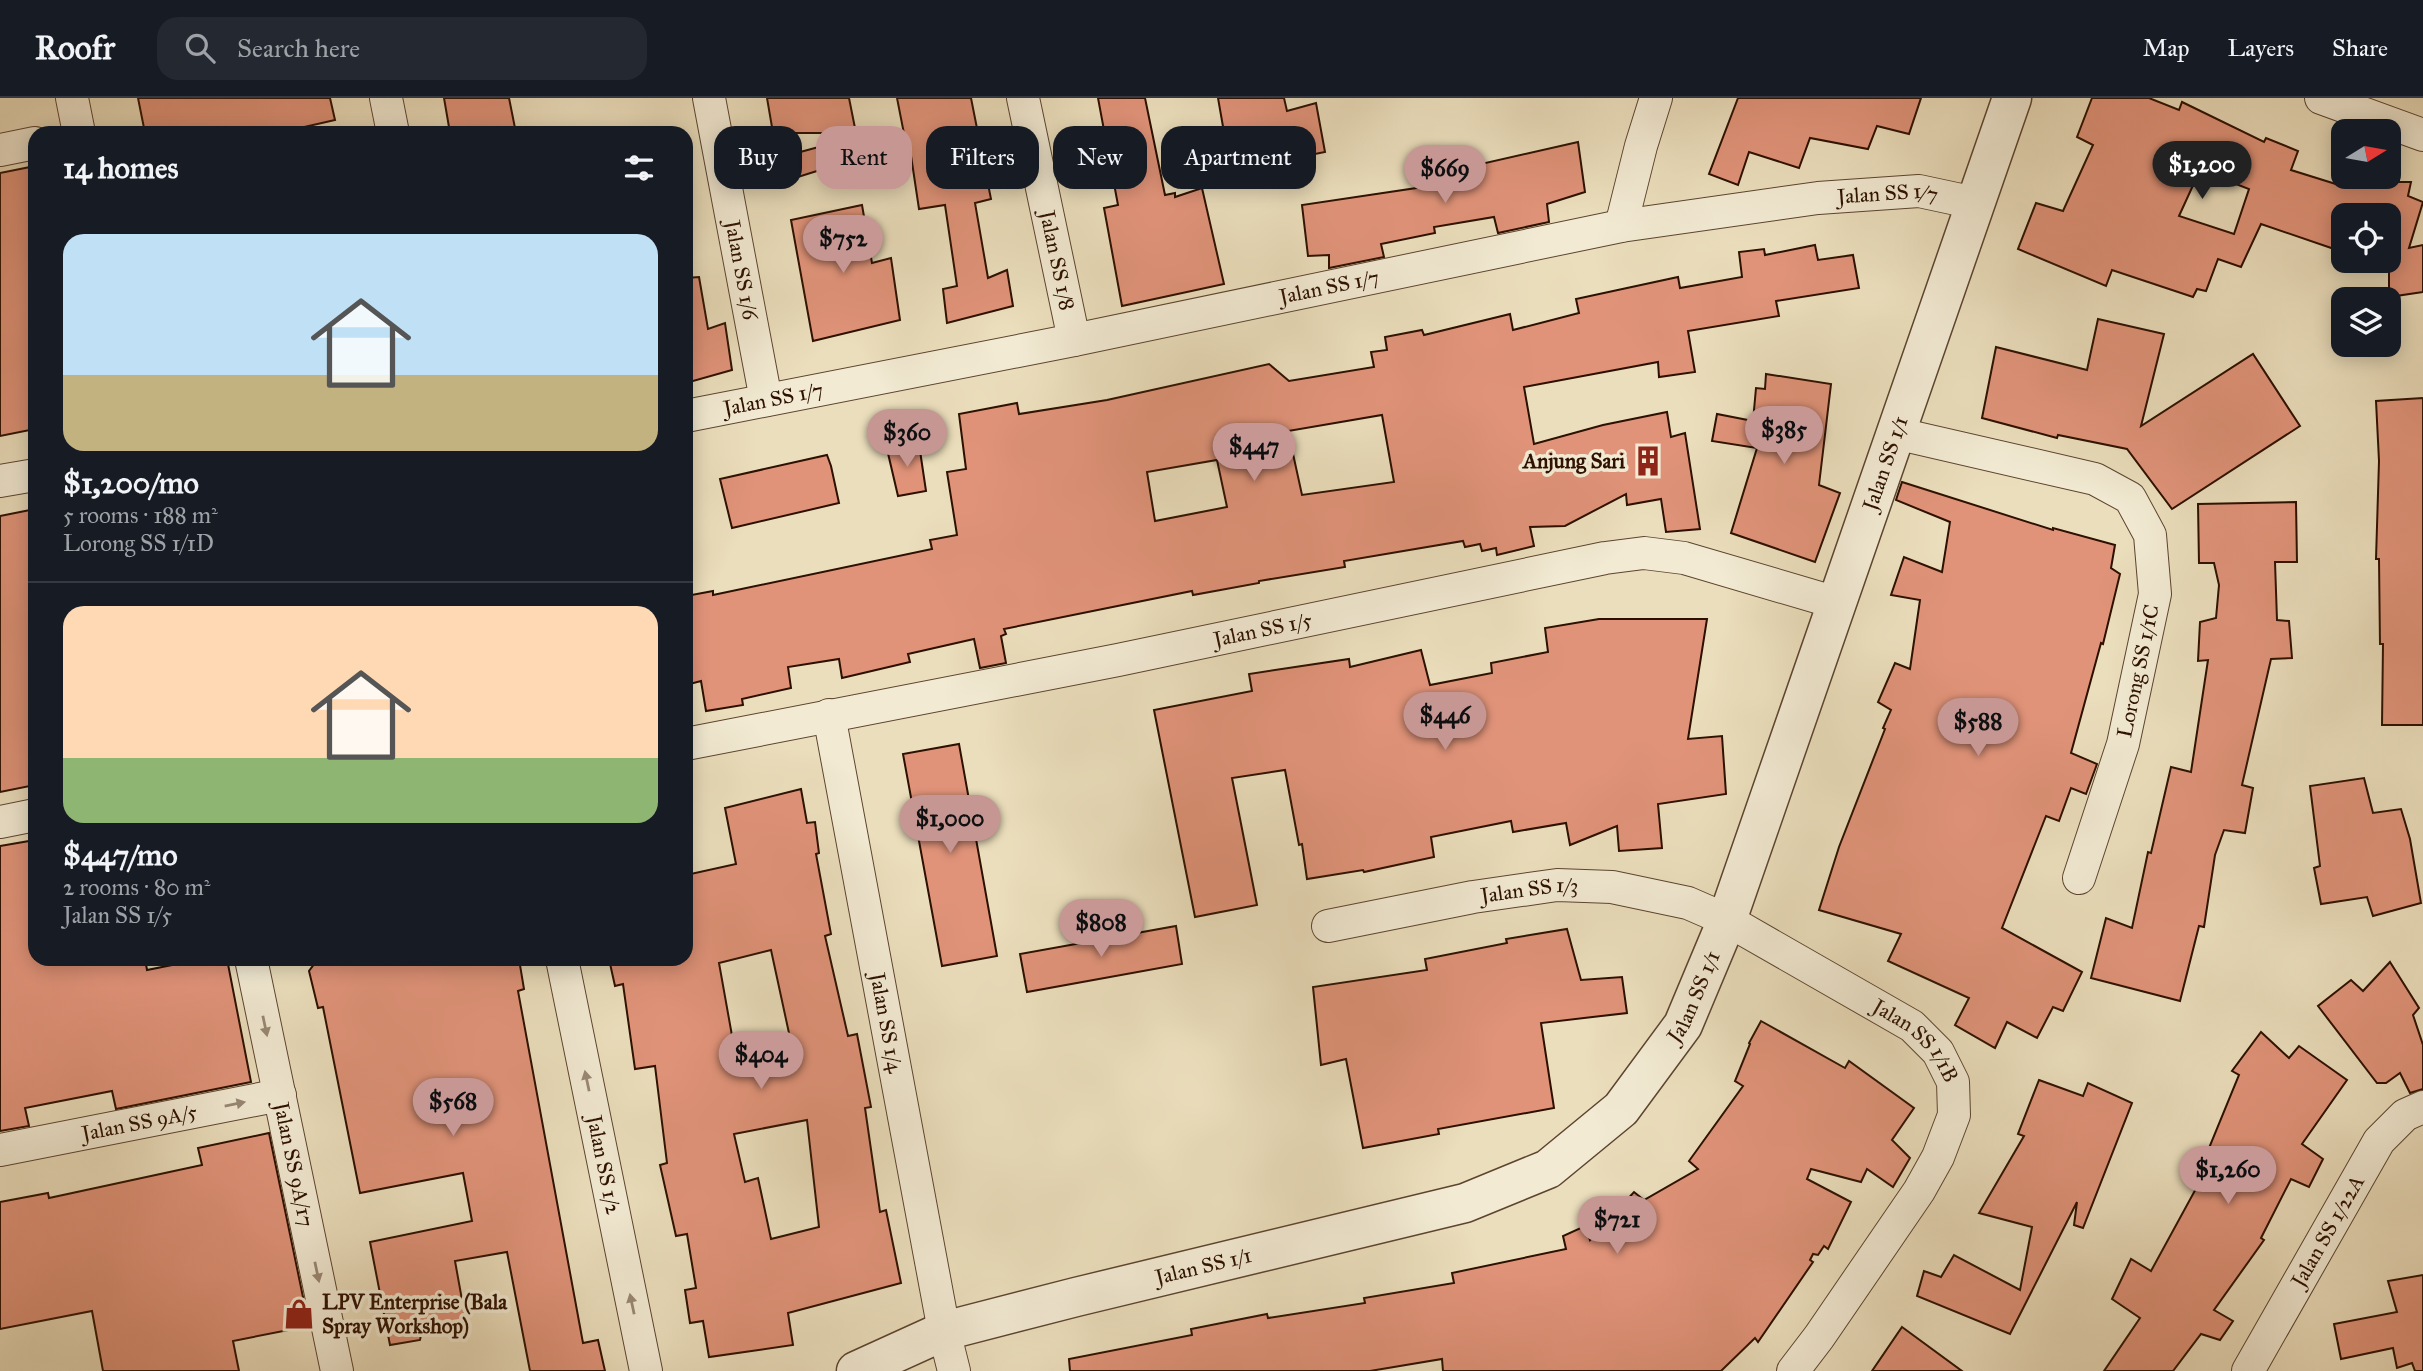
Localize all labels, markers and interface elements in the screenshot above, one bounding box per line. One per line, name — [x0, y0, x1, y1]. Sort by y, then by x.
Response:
search box — [157, 17, 647, 80]
text: Roofr — [35, 28, 115, 68]
icon: search — [181, 29, 219, 67]
text: Search here — [237, 32, 360, 64]
text: Map — [2143, 33, 2190, 63]
text: Layers — [2228, 33, 2294, 63]
text: Share — [2332, 33, 2388, 63]
north arrow — [2331, 119, 2401, 189]
map controls — [2331, 119, 2401, 357]
chip: Buy — [714, 126, 802, 189]
chip: Rent — [816, 126, 912, 189]
chip: Filters — [926, 126, 1039, 189]
chip: New — [1053, 126, 1147, 189]
chip: Apartment — [1161, 126, 1316, 189]
pin: $1,200 — [2145, 141, 2259, 201]
pin: $669 — [1404, 146, 1486, 205]
icon: filters — [620, 149, 658, 187]
text: 14 homes — [63, 150, 178, 186]
text: $1,200 — [2169, 150, 2235, 178]
text: $669 — [1420, 154, 1470, 182]
street label: Jalan SS 1/7 — [1834, 178, 1941, 210]
button: locate — [2331, 203, 2401, 273]
street label: Jalan SS 1/8 — [1034, 206, 1080, 313]
street label: Jalan SS 1/6 — [719, 216, 764, 323]
pin: $752 — [802, 216, 884, 275]
text: $752 — [819, 224, 867, 252]
street label: Jalan SS 1/7 — [1275, 264, 1381, 310]
icon: home — [298, 280, 424, 406]
button: layers — [2331, 287, 2401, 357]
street label: Jalan SS 1/7 — [719, 376, 826, 422]
pin: $385 — [1743, 406, 1825, 466]
pin: $360 — [866, 410, 948, 469]
street label: Jalan SS 1/1 — [1856, 413, 1914, 516]
text: $385 — [1761, 415, 1807, 443]
text: $360 — [883, 418, 931, 446]
pin: $447 — [1213, 424, 1295, 483]
text: $447 — [1229, 432, 1279, 460]
building icon: Anjung Sari — [1631, 444, 1665, 478]
place label: Anjung Sari — [1521, 448, 1625, 474]
text: $1,200/mo — [63, 465, 199, 501]
text: 5 rooms · 188 m² — [63, 501, 218, 529]
text: Lorong SS 1/1D — [63, 529, 214, 557]
street label: Lorong SS 1/1C — [2111, 602, 2165, 740]
street label: Jalan SS 1/5 — [1209, 607, 1314, 653]
icon: home — [298, 652, 424, 778]
pin: $446 — [1404, 692, 1486, 752]
pin: $588 — [1937, 698, 2019, 758]
text: $446 — [1419, 701, 1471, 729]
text: $588 — [1954, 707, 2002, 735]
pin: $1,000 — [893, 796, 1007, 855]
text: $1,000 — [916, 804, 985, 832]
text: $447/mo — [63, 837, 177, 873]
street label: Jalan SS 1/3 — [1477, 872, 1579, 909]
text: 2 rooms · 80 m² — [63, 873, 210, 901]
pin: $808 — [1060, 900, 1142, 959]
text: Jalan SS 1/5 — [63, 901, 172, 929]
text: $808 — [1075, 908, 1127, 936]
street label: Jalan SS 1/1 — [1660, 947, 1726, 1050]
street label: Jalan SS 1/4 — [864, 969, 909, 1076]
street label: Jalan SS 1/1B — [1866, 992, 1964, 1087]
one-way arrow — [260, 1015, 271, 1037]
pin: $404 — [720, 1032, 802, 1091]
text: $404 — [735, 1040, 787, 1068]
one-way arrow — [581, 1070, 592, 1092]
pin: $568 — [412, 1079, 494, 1138]
text: $568 — [429, 1087, 477, 1115]
one-way arrow — [224, 1098, 246, 1109]
street label: Jalan SS 9A/17 — [268, 1098, 320, 1229]
street label: Jalan SS 9A/5 — [78, 1099, 199, 1147]
street label: Jalan SS 1/2 — [581, 1111, 627, 1217]
pin: $1,260 — [2171, 1146, 2285, 1206]
text: $1,260 — [2195, 1155, 2261, 1183]
street label: Jalan SS 1/22A — [2285, 1170, 2370, 1293]
pin: $721 — [1576, 1196, 1658, 1256]
text: $721 — [1594, 1205, 1640, 1233]
street label: Jalan SS 1/1 — [1151, 1242, 1254, 1291]
one-way arrow — [311, 1262, 322, 1284]
place label: LPV Enterprise (Bala Spray Workshop) — [322, 1289, 508, 1339]
one-way arrow — [627, 1293, 638, 1315]
shop icon: LPV Enterprise (Bala Spray Workshop) — [282, 1297, 316, 1331]

